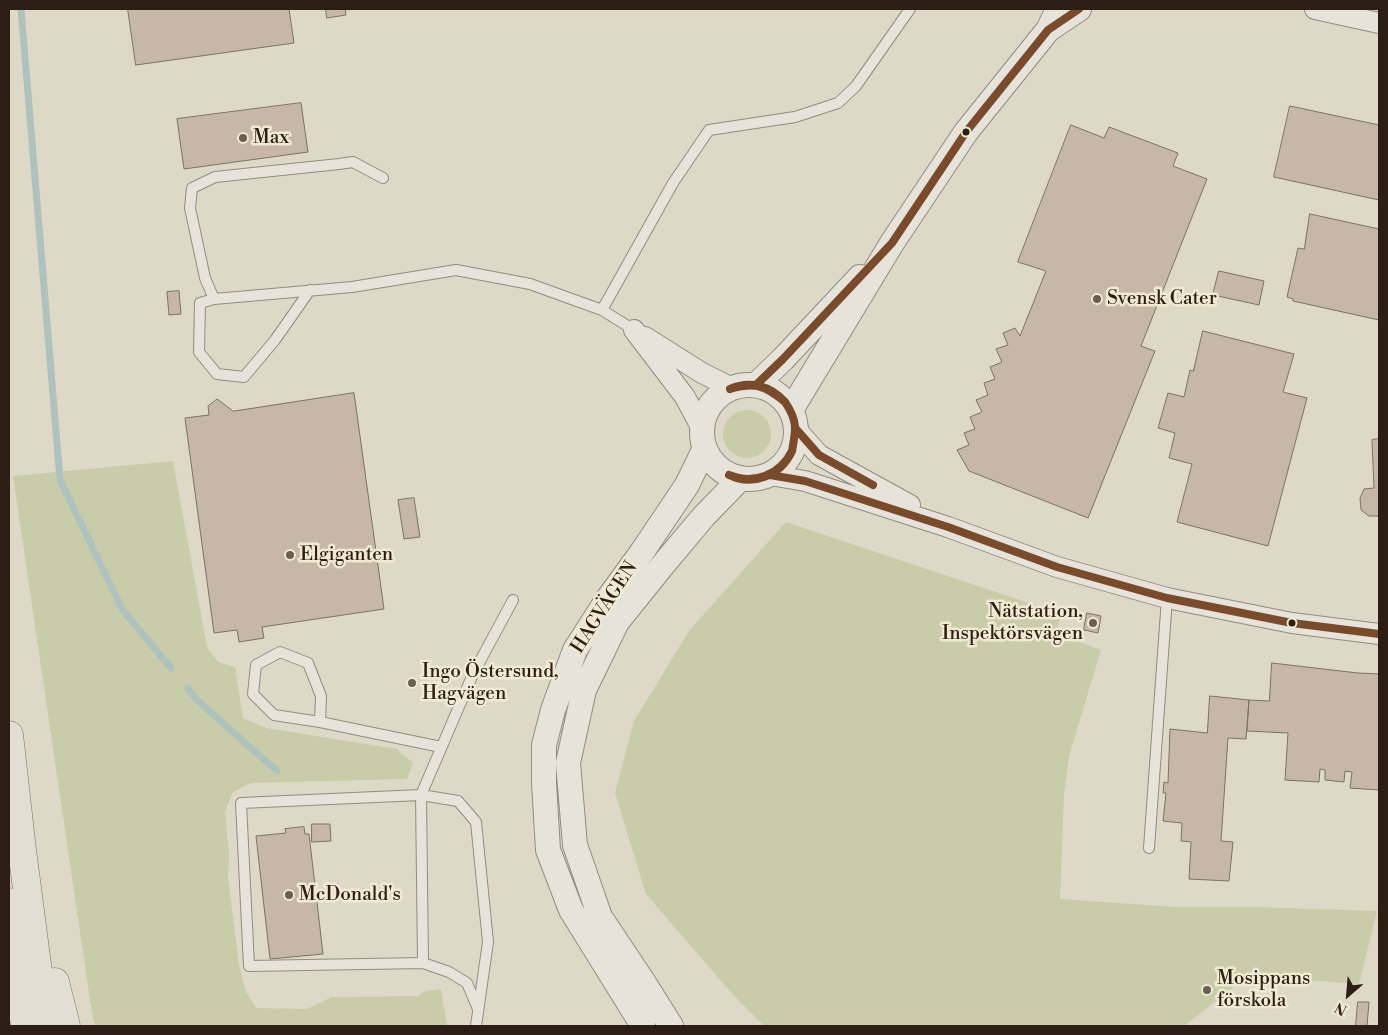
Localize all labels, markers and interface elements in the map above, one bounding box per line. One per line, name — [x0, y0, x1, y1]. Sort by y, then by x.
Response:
place label: Max — [253, 127, 289, 149]
unlabelled marker — [961, 127, 971, 137]
marker: Max — [237, 132, 249, 144]
place label: Svensk Cater — [1107, 288, 1217, 310]
marker: Svensk Cater — [1091, 293, 1103, 305]
place label: Elgiganten — [300, 544, 393, 566]
marker: Elgiganten — [284, 549, 296, 561]
street label: HAGVÄGEN — [567, 558, 643, 658]
place label: Nätstation, Inspektörsvägen — [942, 601, 1083, 645]
marker: Nätstation, Inspektörsvägen — [1087, 617, 1099, 629]
unlabelled marker — [1287, 618, 1297, 628]
place label: Ingo Östersund, Hagvägen — [422, 661, 558, 705]
marker: Ingo Östersund, Hagvägen — [406, 677, 418, 689]
place label: McDonald's — [299, 884, 401, 906]
marker: McDonald's — [283, 889, 295, 901]
place label: Mosippans förskola — [1217, 968, 1310, 1012]
north arrow — [1323, 970, 1373, 1020]
marker: Mosippans förskola — [1201, 984, 1213, 996]
text: N — [1332, 998, 1350, 1019]

